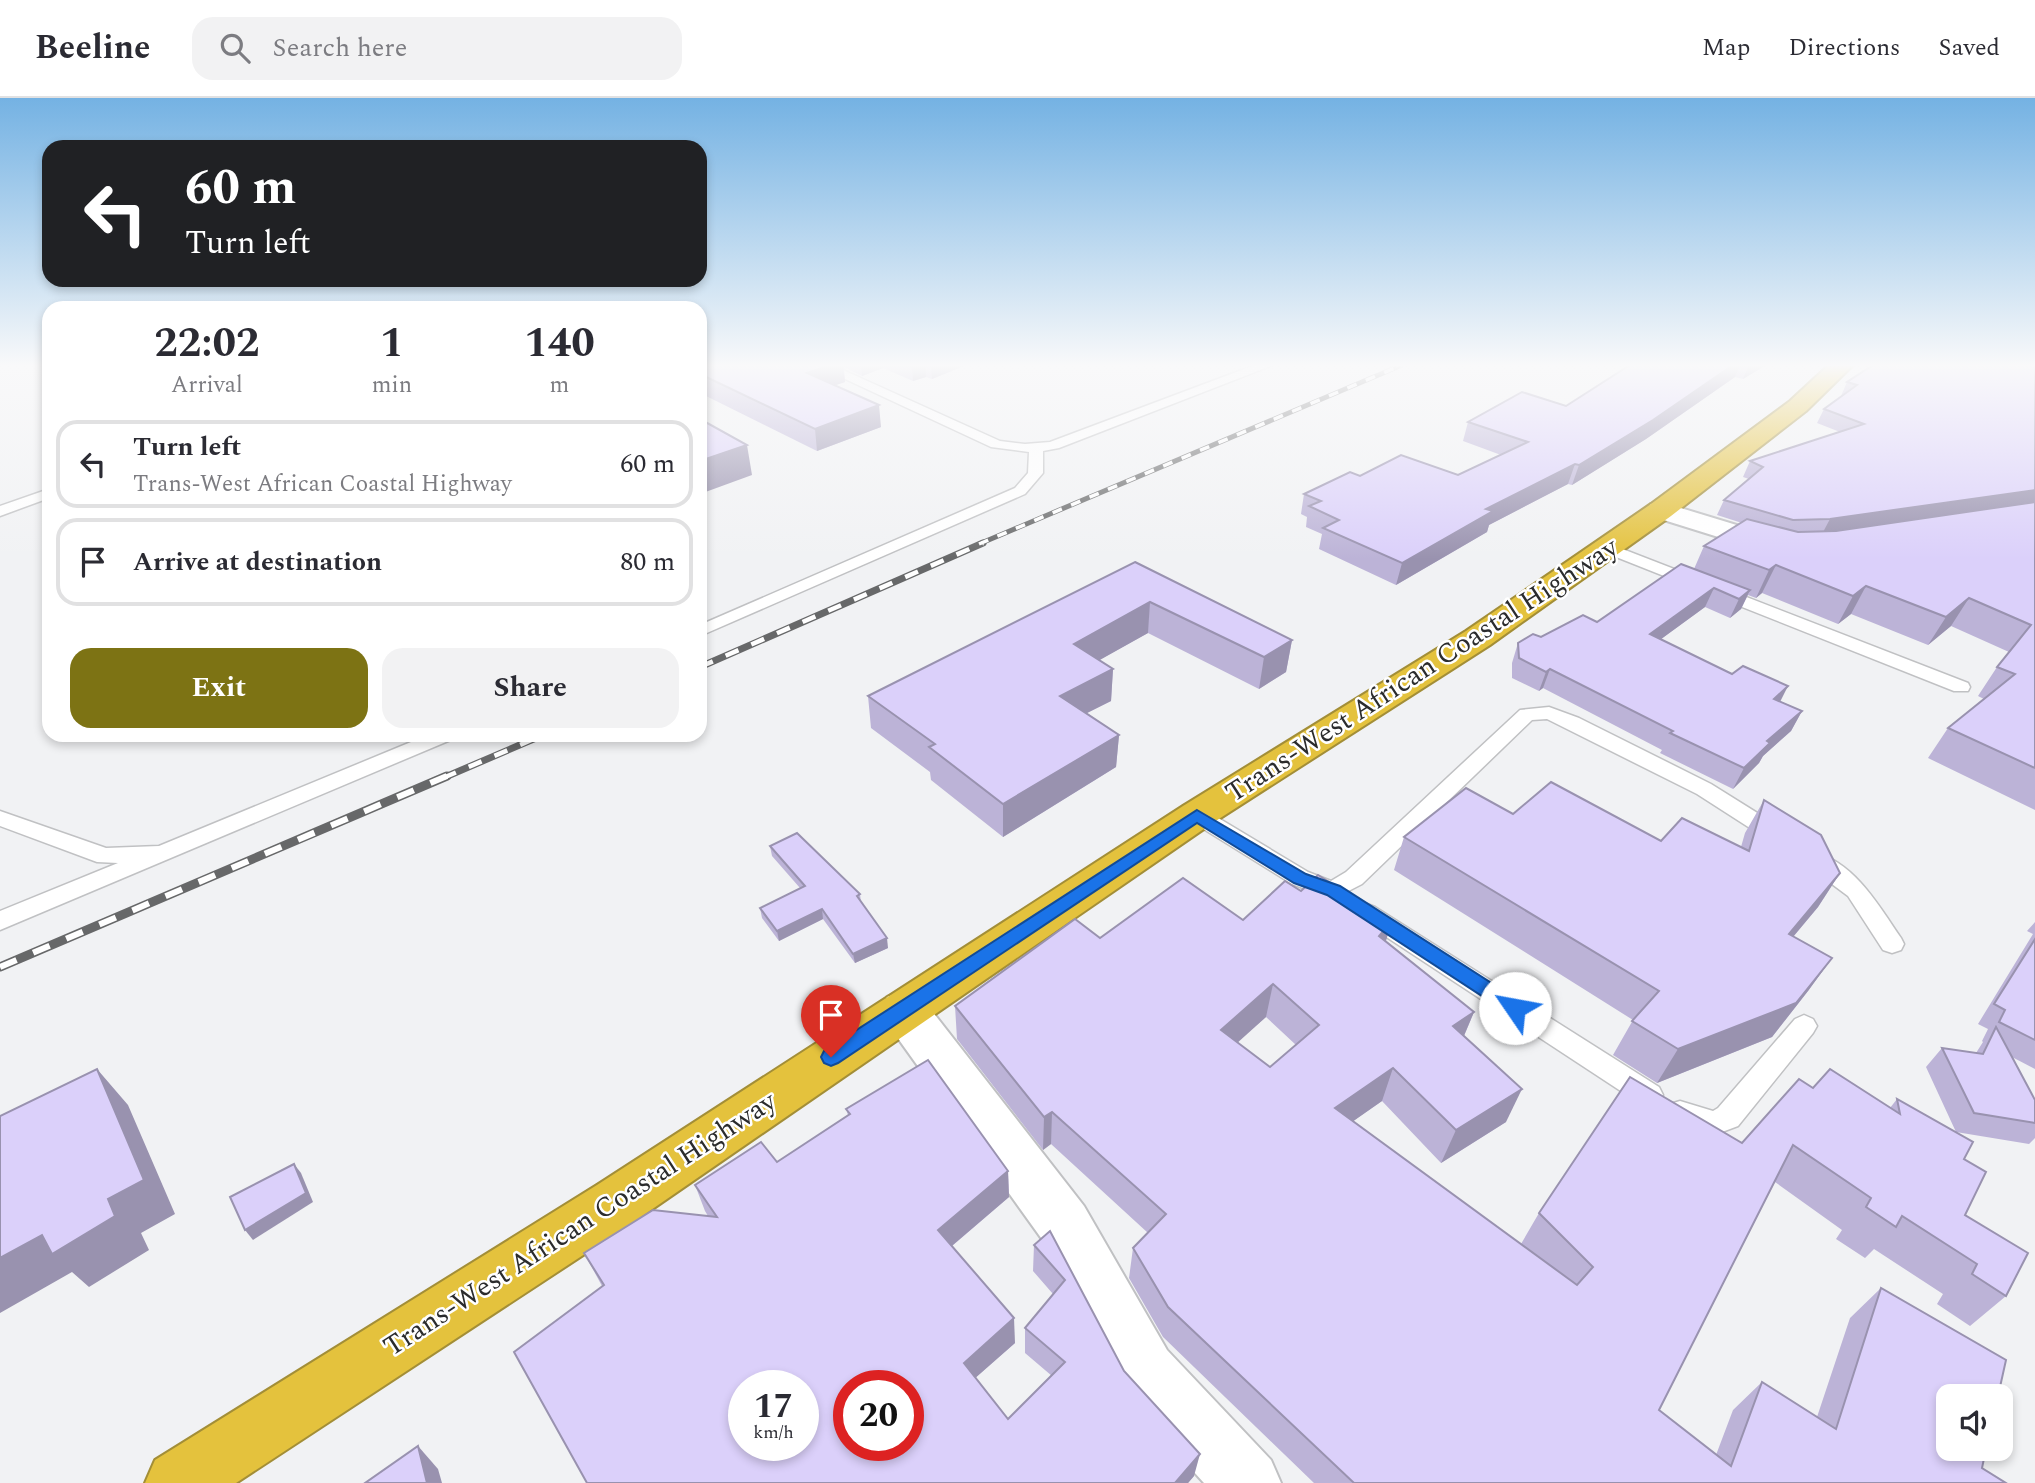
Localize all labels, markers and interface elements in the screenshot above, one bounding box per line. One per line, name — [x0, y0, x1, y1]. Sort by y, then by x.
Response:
search box — [192, 17, 682, 80]
text: Beeline — [35, 23, 150, 73]
text: Search here — [272, 28, 407, 68]
icon: search — [216, 29, 254, 67]
text: Map — [1702, 30, 1750, 66]
text: Directions — [1788, 30, 1900, 66]
text: Saved — [1938, 30, 2000, 66]
text: 60 m — [185, 151, 296, 226]
icon: left — [70, 168, 161, 259]
text: Turn left — [185, 219, 311, 268]
text: 22:02 — [154, 312, 260, 375]
text: 1 — [380, 312, 404, 375]
text: 140 — [524, 312, 595, 375]
text: Arrival — [171, 368, 243, 403]
text: min — [372, 368, 412, 403]
text: m — [550, 368, 569, 403]
text: Turn left — [133, 427, 241, 467]
text: 60 m — [620, 444, 675, 484]
icon: left — [74, 445, 112, 483]
text: Trans-West African Coastal Highway — [133, 467, 512, 502]
street label: Trans-West African Coastal Highway — [1217, 526, 1628, 814]
text: Arrive at destination — [133, 542, 382, 582]
text: 80 m — [620, 542, 675, 582]
icon: arrive — [74, 543, 112, 581]
button: Exit — [70, 648, 368, 728]
button: Share — [382, 648, 679, 728]
position arrow — [1478, 971, 1552, 1045]
pin — [801, 985, 861, 1057]
icon: arrive — [812, 996, 850, 1034]
street label: Trans-West African Coastal Highway — [375, 1080, 786, 1368]
speed limit sign: 20 — [833, 1370, 924, 1461]
text: 17 — [754, 1380, 793, 1433]
map controls — [1936, 1384, 2013, 1461]
button: sound — [1936, 1384, 2013, 1461]
text: km/h — [753, 1419, 794, 1446]

